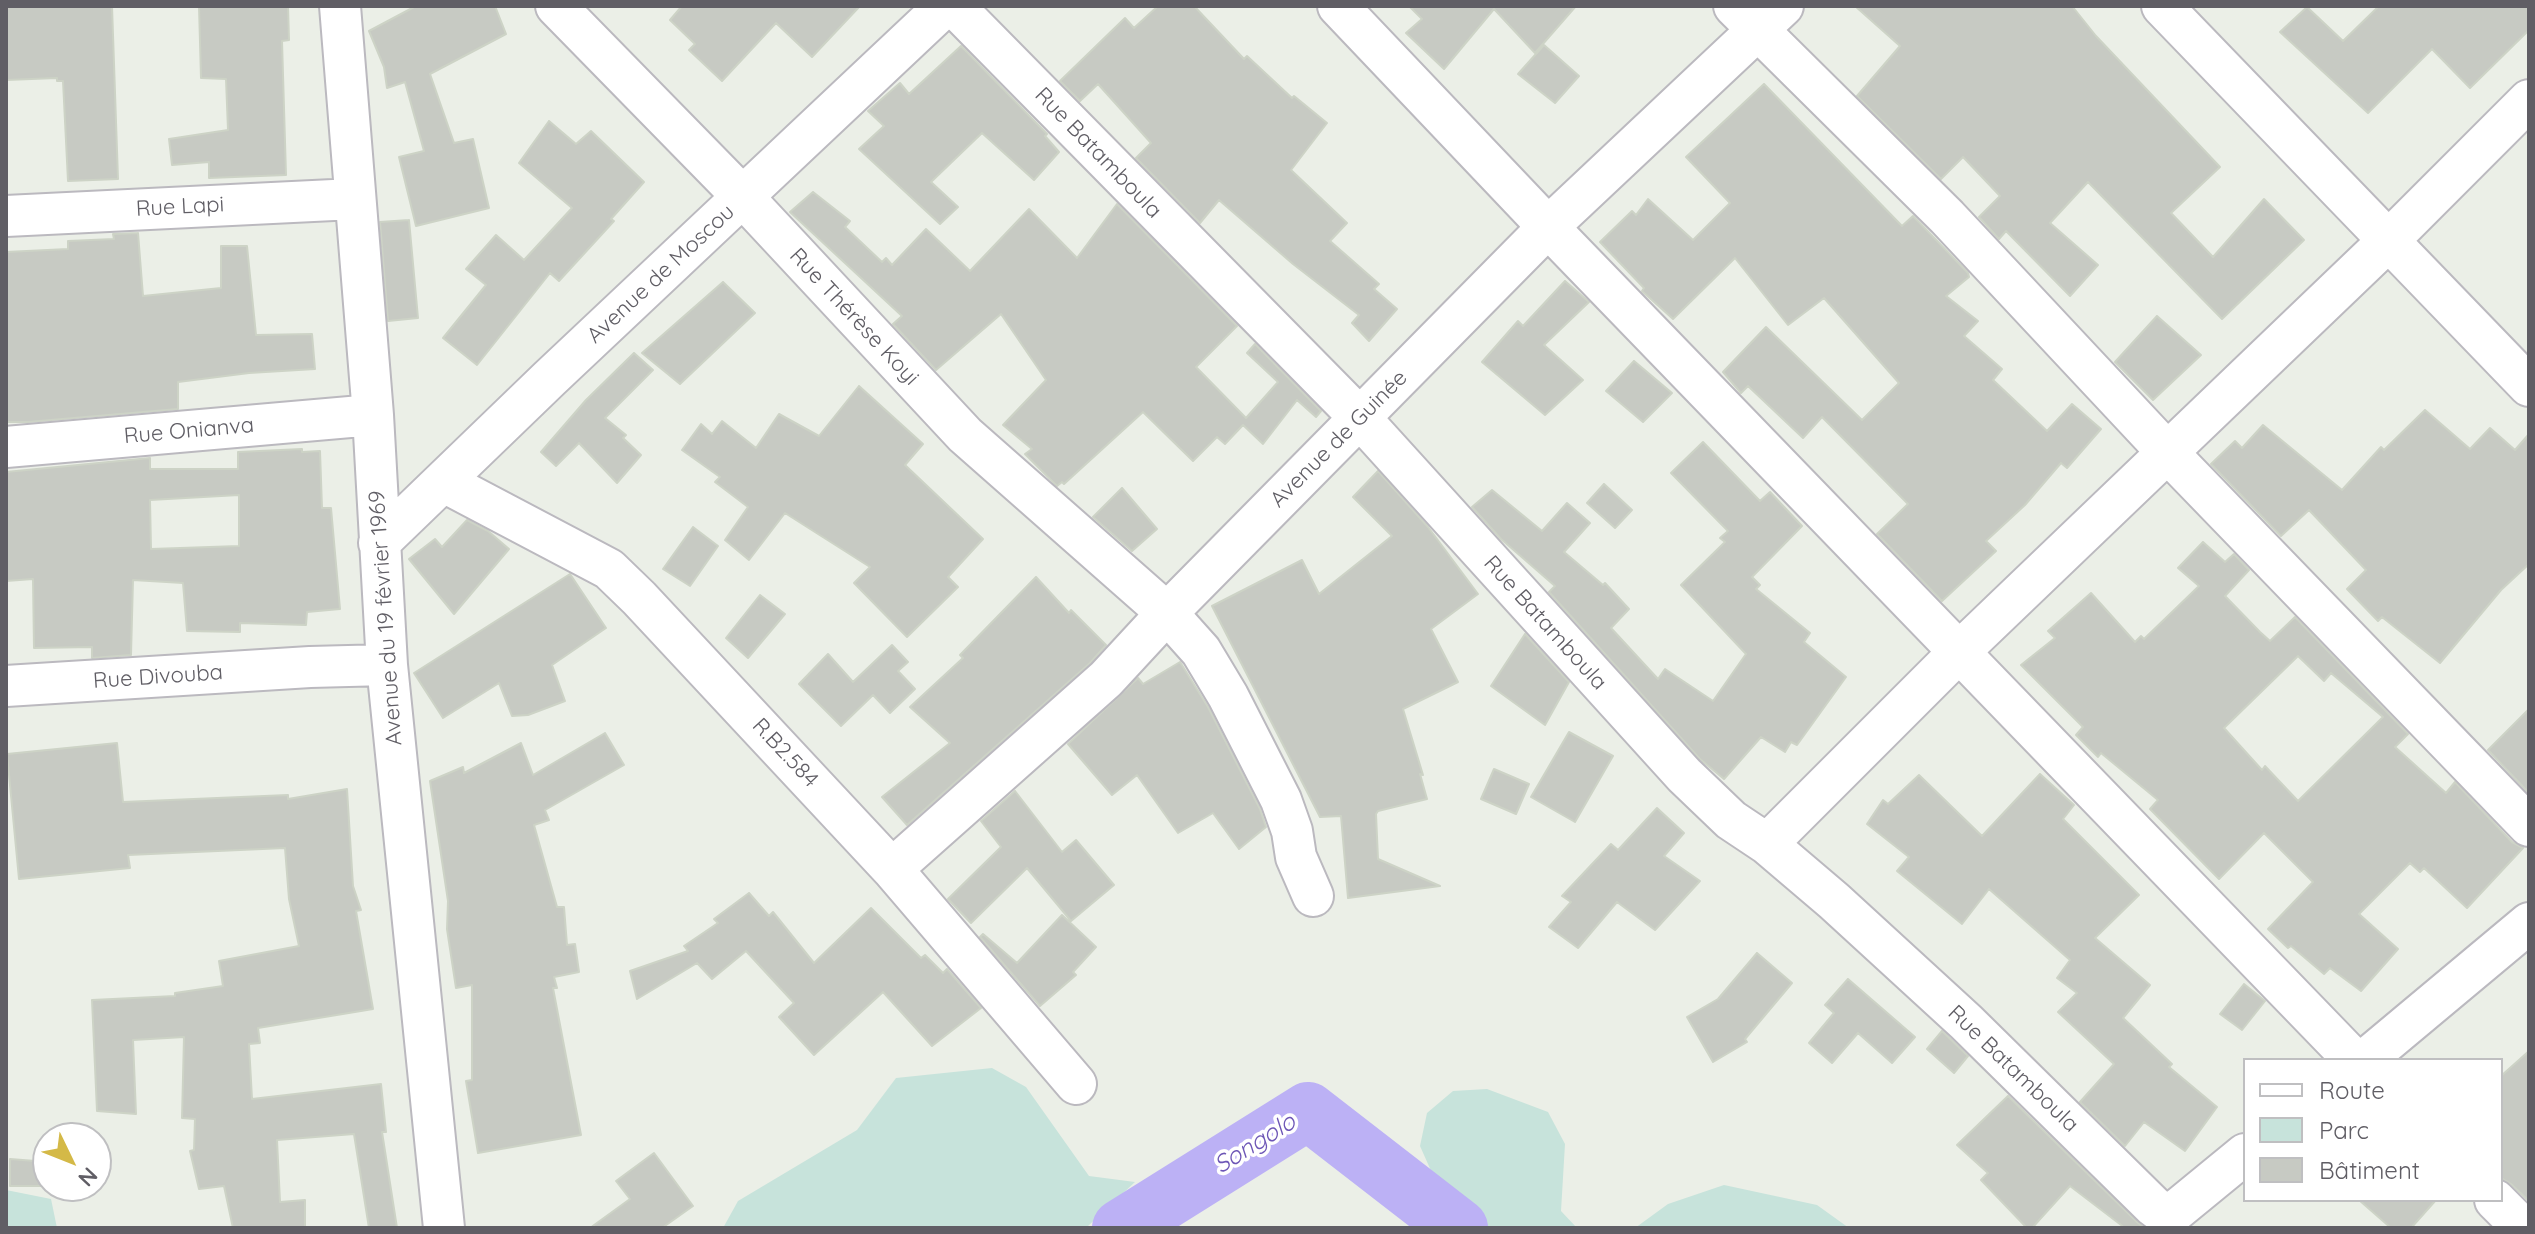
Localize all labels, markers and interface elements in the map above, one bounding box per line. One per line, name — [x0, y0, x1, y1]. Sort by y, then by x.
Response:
street label: Rue Batamboula — [1029, 82, 1167, 224]
street label: Rue Lapi — [135, 192, 225, 222]
street label: Avenue de Moscou — [582, 199, 740, 349]
street label: Rue Thérèse Koyi — [784, 243, 924, 391]
street label: Avenue de Guinée — [1265, 365, 1413, 513]
street label: Rue Onianva — [123, 412, 255, 450]
street label: Avenue du 19 février 1969 — [364, 490, 408, 746]
street label: Rue Batamboula — [1478, 550, 1612, 696]
street label: Rue Divouba — [92, 659, 224, 695]
street label: R.B2.584 — [746, 713, 824, 793]
street label: Rue Batamboula — [1942, 1000, 2084, 1138]
legend — [2243, 1058, 2503, 1202]
text: Route — [2319, 1075, 2385, 1105]
water label: Songolo — [1209, 1108, 1301, 1180]
text: Parc — [2319, 1115, 2369, 1145]
north arrow — [32, 1122, 112, 1202]
text: Bâtiment — [2319, 1155, 2420, 1185]
text: N — [72, 1162, 104, 1192]

